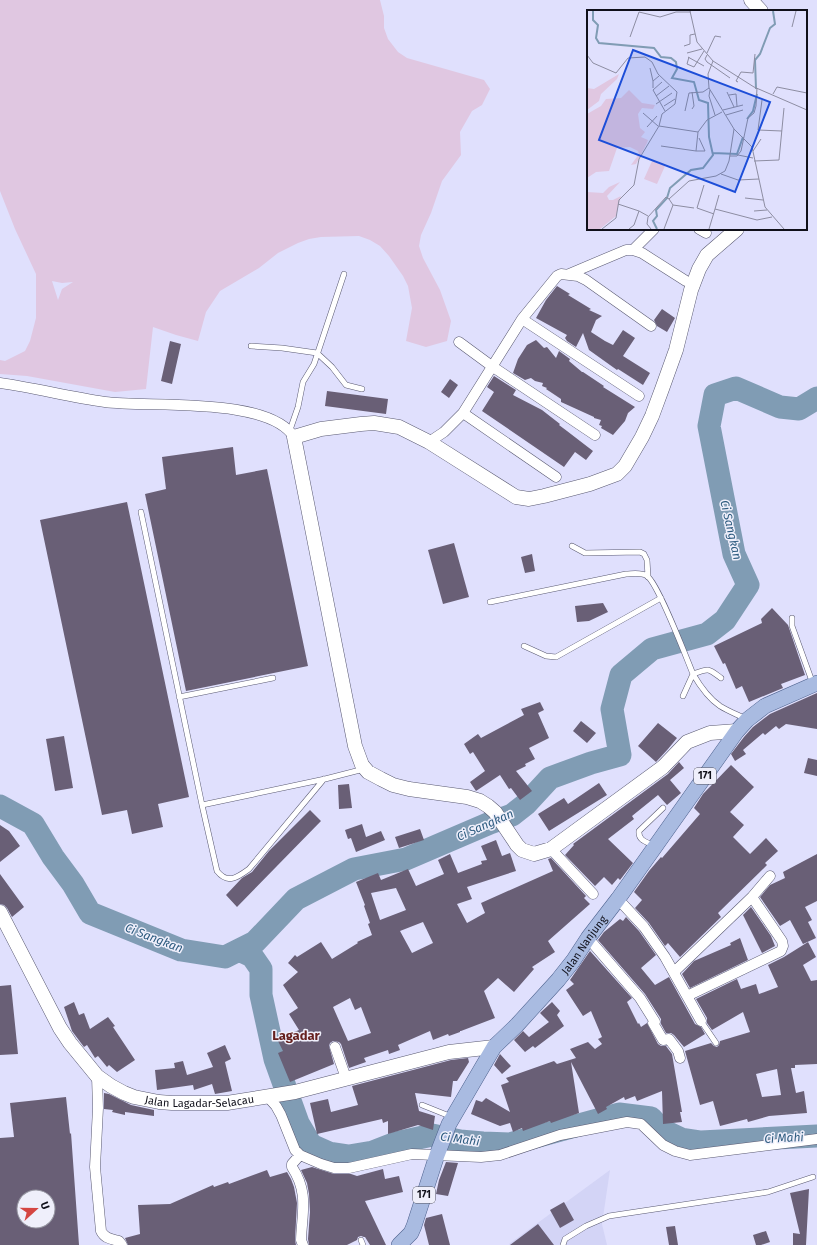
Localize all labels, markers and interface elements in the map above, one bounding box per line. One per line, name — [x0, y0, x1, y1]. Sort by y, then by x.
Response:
inset map — [587, 10, 807, 230]
water label: Ci Sangkan — [717, 499, 745, 561]
road number: 171 — [694, 768, 716, 784]
water label: Ci Sangkan — [454, 806, 516, 844]
street label: Jalan Nanjung — [558, 913, 610, 977]
water label: Ci Sangkan — [123, 921, 185, 955]
district label: Lagadar — [272, 1028, 321, 1043]
street label: Jalan Lagadar-Selacau — [144, 1092, 255, 1110]
water label: Ci Mahi — [439, 1129, 481, 1149]
water label: Ci Mahi — [764, 1130, 805, 1146]
road number: 171 — [413, 1187, 435, 1203]
north arrow — [16, 1189, 56, 1229]
text: U — [38, 1200, 52, 1211]

